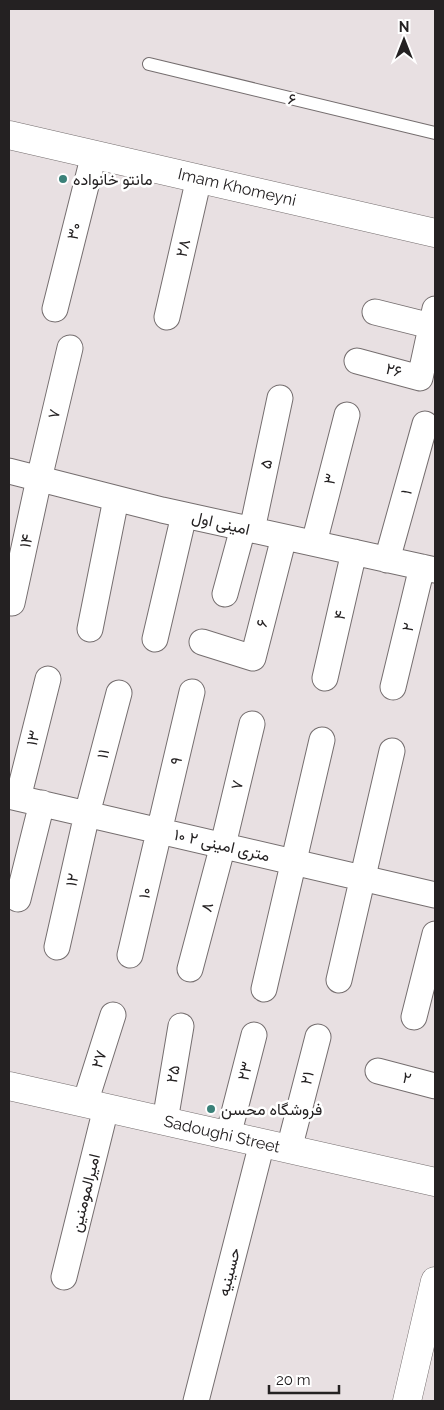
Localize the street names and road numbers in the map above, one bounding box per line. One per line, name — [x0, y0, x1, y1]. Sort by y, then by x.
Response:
street label: ۶ — [286, 89, 298, 109]
street label: Imam Khomeyni — [176, 164, 298, 210]
street label: ۳۰ — [63, 220, 85, 242]
street label: ۲۸ — [172, 237, 194, 259]
street label: ۲۶ — [384, 359, 404, 381]
street label: ۷ — [44, 407, 64, 421]
street label: ۵ — [256, 457, 276, 471]
street label: ۳ — [320, 472, 340, 486]
street label: ۱ — [396, 487, 416, 497]
street label: امینی اول — [190, 507, 252, 540]
street label: ۱۴ — [15, 532, 37, 550]
street label: ۴ — [330, 608, 350, 622]
street label: ۶ — [252, 617, 272, 629]
street label: ۲ — [398, 621, 418, 633]
street label: ۱۳ — [22, 728, 44, 748]
street label: ۱۱ — [93, 747, 113, 761]
street label: ۹ — [166, 755, 186, 767]
street label: ۷ — [227, 778, 247, 792]
street label: ۱۰ متری امینی ۲ — [172, 825, 272, 866]
street label: ۱۲ — [61, 872, 83, 888]
street label: ۱۰ — [134, 885, 156, 901]
street label: ۸ — [197, 900, 217, 914]
street label: ۲۷ — [87, 1048, 111, 1070]
street label: ۲۳ — [233, 1060, 257, 1082]
street label: ۲۵ — [162, 1064, 184, 1084]
street label: ۲ — [401, 1068, 413, 1088]
street label: ۲۱ — [296, 1069, 318, 1087]
street label: Sadoughi Street — [162, 1111, 283, 1157]
street label: امیرالمومنین — [66, 1152, 105, 1234]
street label: حسینیه — [214, 1245, 244, 1298]

